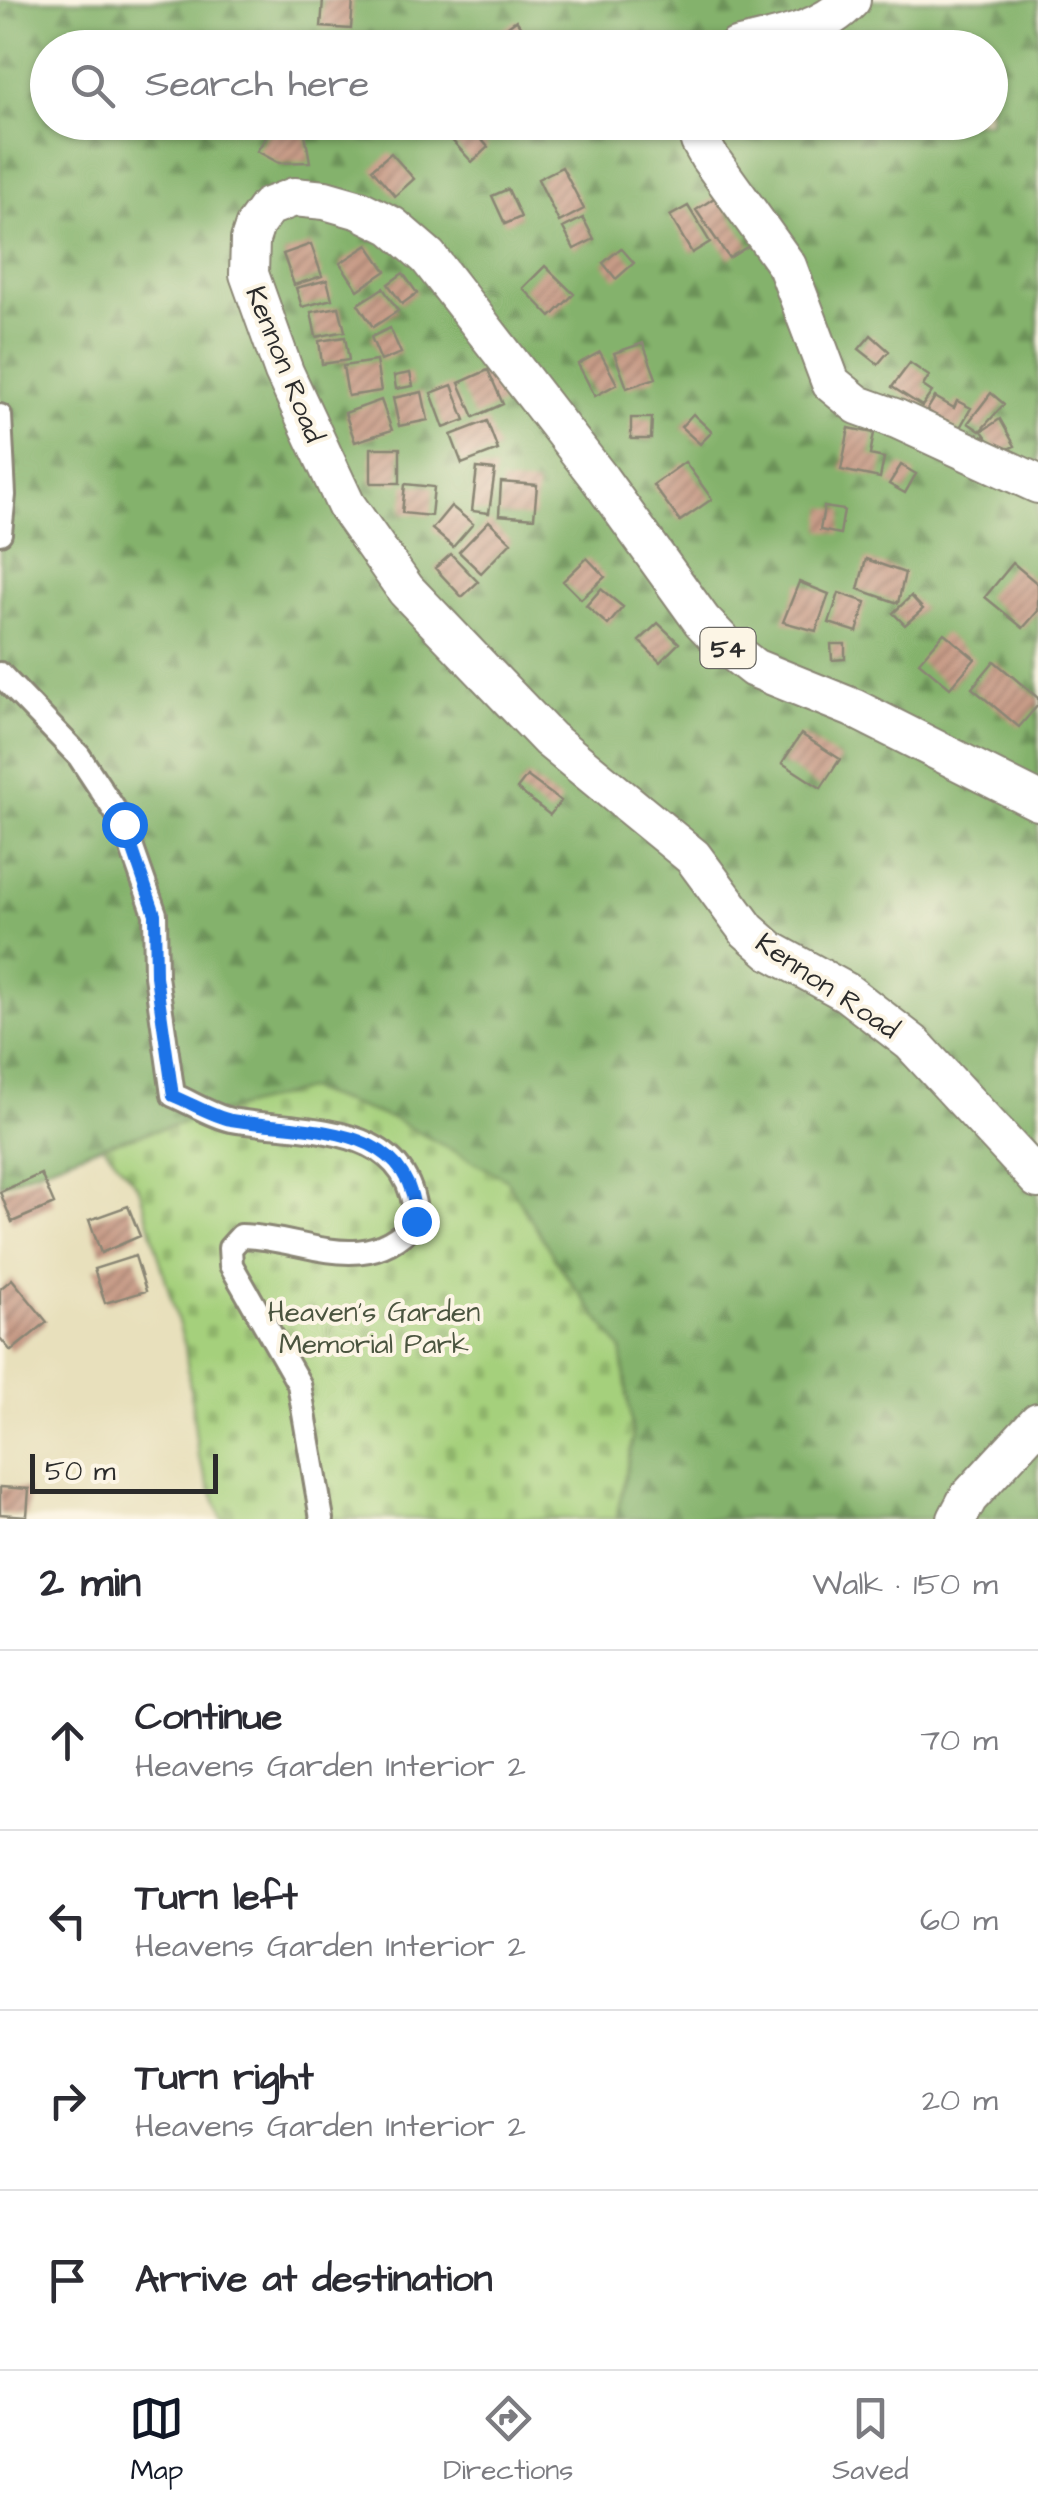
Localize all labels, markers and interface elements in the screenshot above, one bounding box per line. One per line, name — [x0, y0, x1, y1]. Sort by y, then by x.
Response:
search box — [30, 30, 1008, 140]
icon: search — [65, 58, 120, 113]
text: Search here — [145, 59, 369, 111]
street label: Kennon Road — [236, 281, 334, 449]
road number: 54 — [700, 628, 756, 668]
route start — [102, 802, 148, 848]
street label: Kennon Road — [748, 924, 907, 1049]
route end — [394, 1199, 440, 1245]
park label: Heaven's Garden Memorial Park — [268, 1293, 480, 1364]
scale bar — [30, 1449, 218, 1494]
text: 50 m — [45, 1452, 116, 1491]
text: 2 min — [40, 1555, 141, 1613]
text: Walk · 150 m — [812, 1562, 998, 1607]
text: Continue — [135, 1692, 282, 1744]
icon: ahead — [40, 1713, 95, 1768]
text: 70 m — [920, 1718, 998, 1763]
text: Heavens Garden Interior 2 — [135, 1744, 526, 1789]
text: Turn left — [135, 1872, 298, 1924]
icon: left — [40, 1893, 95, 1948]
text: 60 m — [920, 1898, 998, 1943]
text: Heavens Garden Interior 2 — [135, 1924, 526, 1969]
text: Turn right — [135, 2052, 314, 2104]
icon: right — [40, 2073, 95, 2128]
text: 20 m — [922, 2078, 998, 2123]
text: Heavens Garden Interior 2 — [135, 2104, 526, 2149]
icon: arrive — [40, 2253, 95, 2308]
text: Arrive at destination — [135, 2254, 492, 2306]
tab: Map — [129, 2391, 184, 2490]
tab: Directions — [443, 2391, 573, 2490]
tab: Saved — [832, 2391, 909, 2490]

